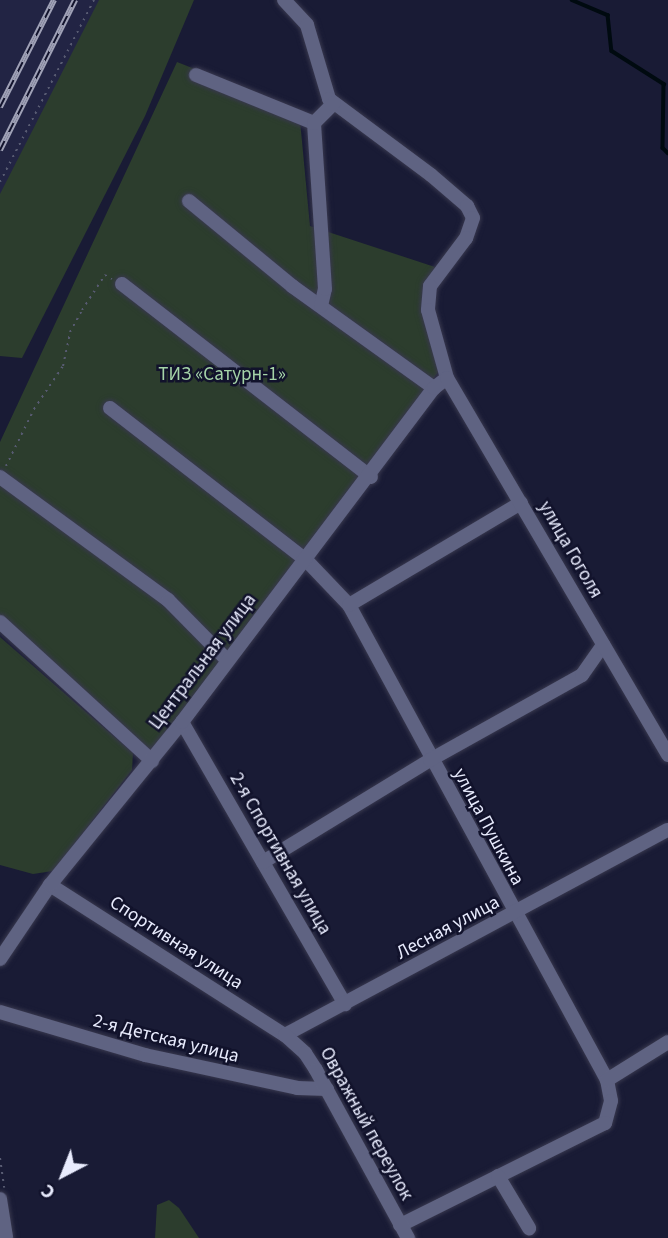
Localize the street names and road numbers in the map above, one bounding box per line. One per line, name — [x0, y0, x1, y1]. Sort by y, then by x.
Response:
street label: улица Гоголя — [533, 497, 607, 603]
street label: Центральная улица — [145, 590, 261, 734]
street label: улица Пушкина — [448, 765, 528, 889]
street label: 2-я Спортивная улица — [224, 769, 336, 939]
street label: Спортивная улица — [105, 891, 247, 995]
street label: Лесная улица — [392, 891, 504, 965]
street label: 2-я Детская улица — [91, 1010, 241, 1068]
street label: Овражный переулок — [314, 1043, 418, 1205]

